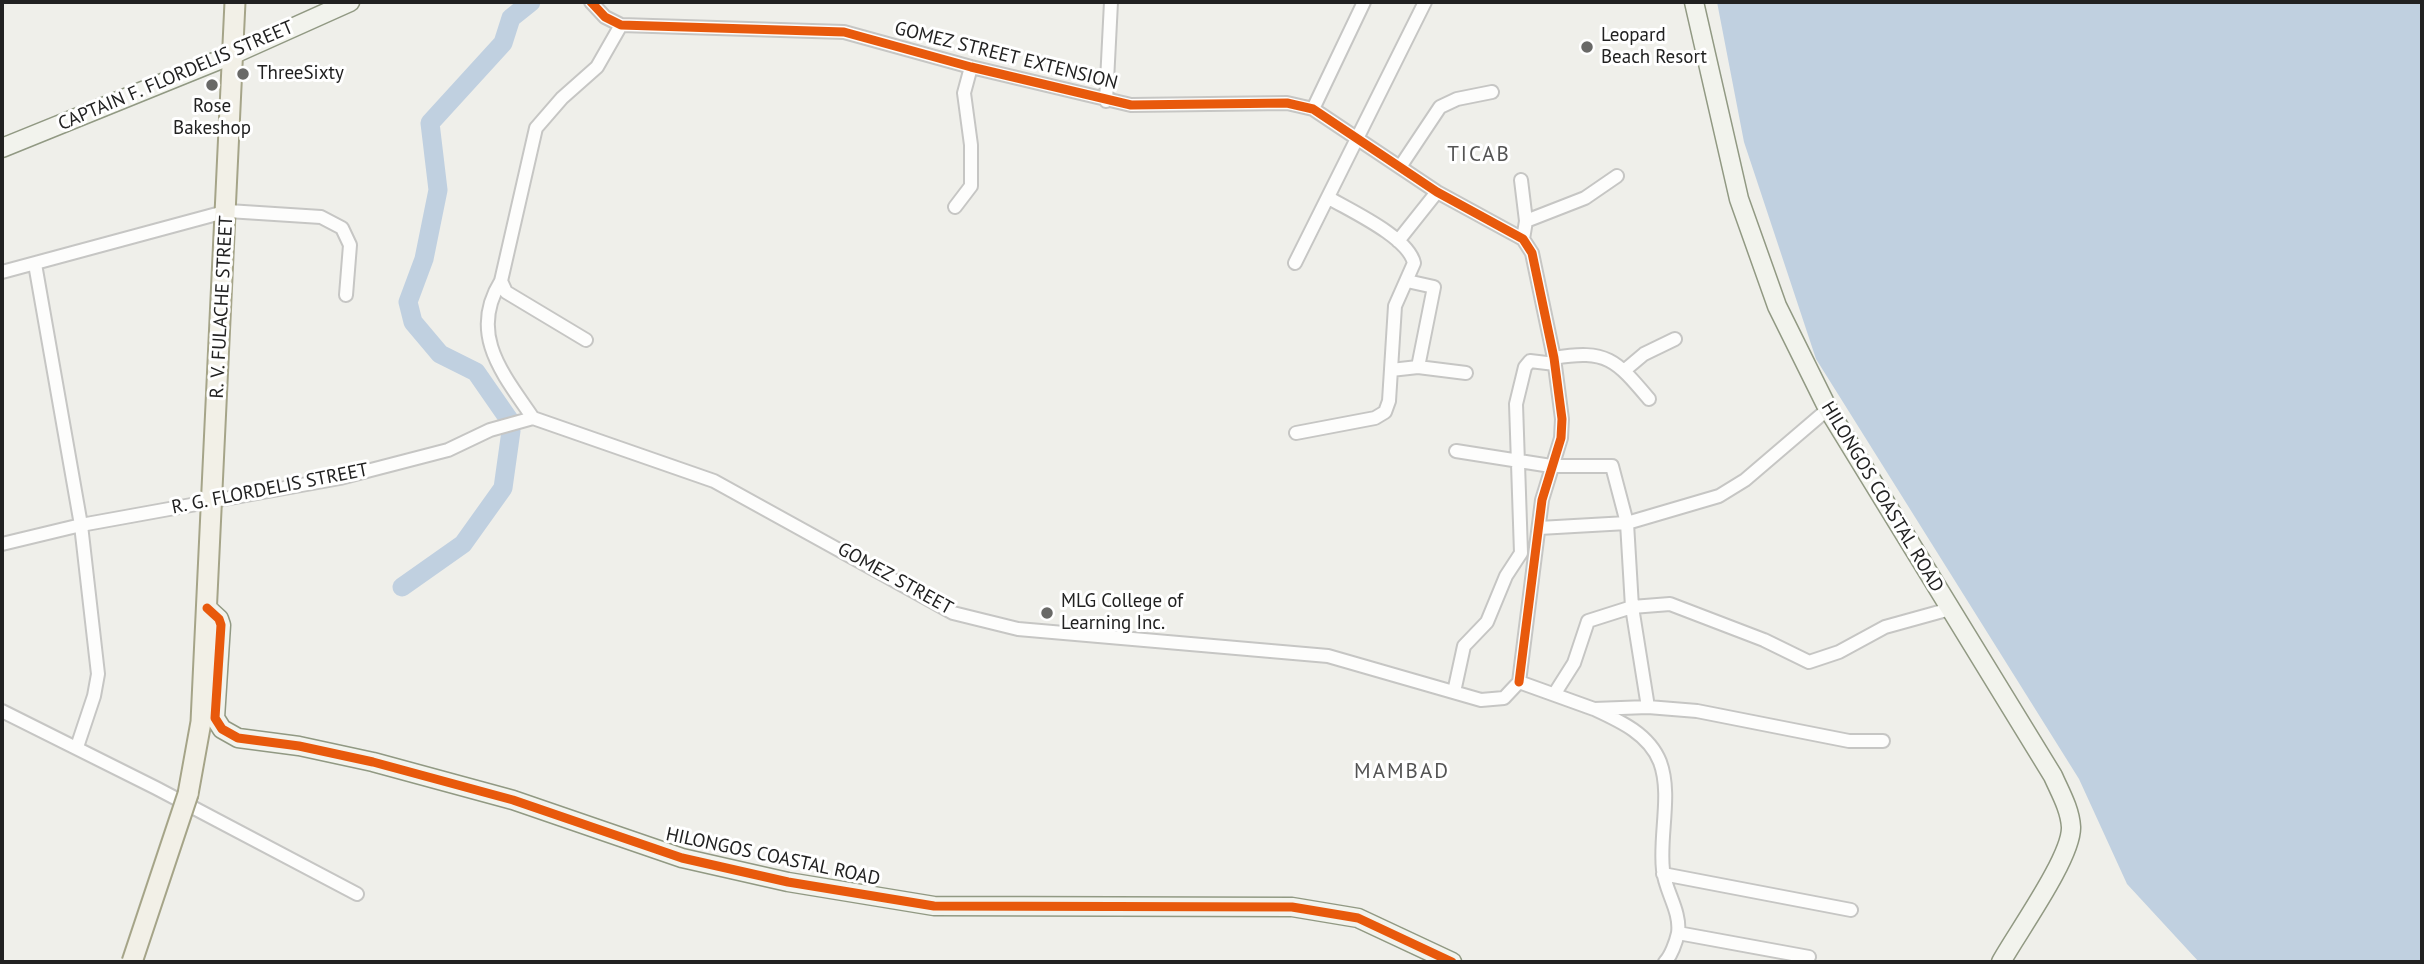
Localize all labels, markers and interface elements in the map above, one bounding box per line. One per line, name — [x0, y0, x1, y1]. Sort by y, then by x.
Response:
street label: CAPTAIN F. FLORDELIS STREET — [55, 16, 297, 136]
street label: GOMEZ STREET EXTENSION — [892, 17, 1120, 95]
place label: Leopard Beach Resort — [1601, 25, 1707, 69]
marker: Leopard Beach Resort — [1579, 39, 1595, 55]
place label: ThreeSixty — [257, 63, 344, 85]
marker: ThreeSixty — [235, 66, 251, 82]
marker: Rose Bakeshop — [204, 77, 220, 93]
place label: Rose Bakeshop — [173, 96, 251, 140]
district label: TICAB — [1448, 142, 1510, 168]
street label: R. V. FULACHE STREET — [206, 215, 238, 399]
street label: HILONGOS COASTAL ROAD — [1816, 398, 1948, 596]
street label: R. G. FLORDELIS STREET — [170, 459, 370, 519]
street label: GOMEZ STREET — [833, 538, 957, 620]
place label: MLG College of Learning Inc. — [1061, 591, 1183, 635]
marker: MLG College of Learning Inc. — [1039, 605, 1055, 621]
district label: MAMBAD — [1355, 759, 1449, 785]
street label: HILONGOS COASTAL ROAD — [664, 823, 882, 891]

